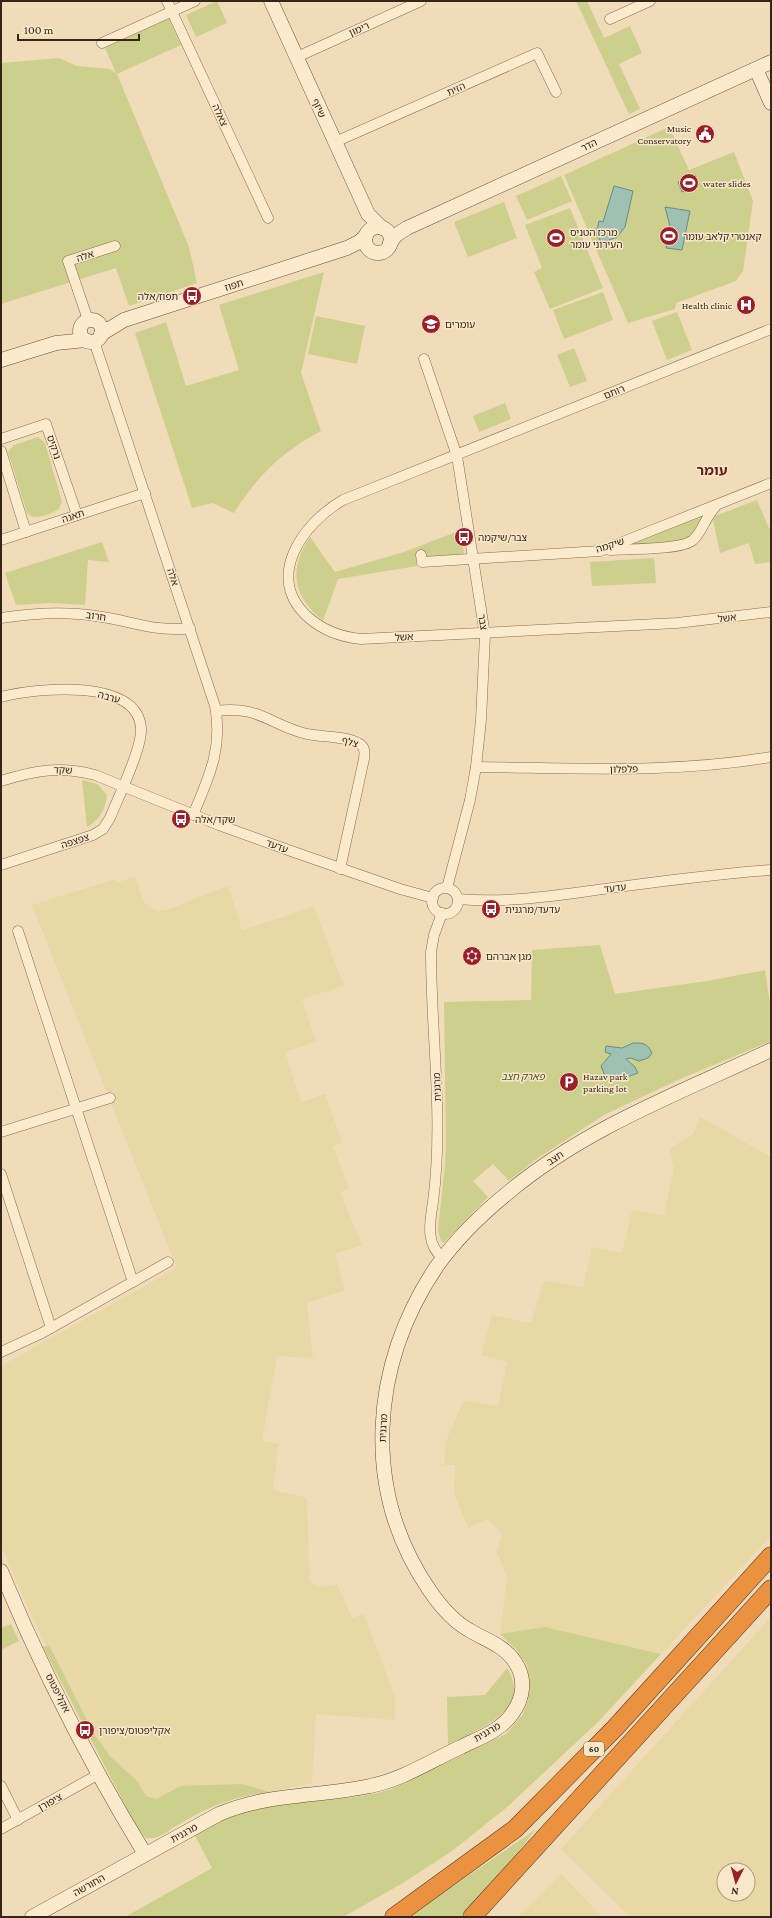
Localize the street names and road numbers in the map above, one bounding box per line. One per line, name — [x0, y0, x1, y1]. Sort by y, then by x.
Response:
street label: רימון — [347, 20, 371, 38]
street label: הזית — [445, 80, 467, 98]
street label: שיזף — [310, 97, 328, 119]
street label: צאלה — [210, 102, 230, 128]
street label: הדר — [579, 137, 599, 153]
street label: אלה — [75, 248, 95, 264]
street label: תפוז — [223, 277, 245, 293]
street label: רותם — [602, 383, 626, 401]
street label: נרקיס — [45, 434, 63, 461]
street label: תאנה — [60, 507, 86, 525]
street label: שיקמה — [594, 535, 626, 555]
street label: אלה — [165, 567, 181, 587]
street label: חרוב — [85, 609, 107, 623]
street label: אשל — [717, 611, 737, 625]
street label: צבר — [476, 613, 490, 631]
street label: אשל — [394, 631, 414, 643]
street label: ערבה — [97, 689, 122, 705]
street label: צלף — [341, 734, 360, 750]
street label: פלפלון — [610, 763, 638, 775]
street label: שקד — [53, 764, 73, 776]
street label: צפצפה — [60, 831, 91, 851]
street label: עדעד — [264, 837, 290, 855]
street label: עדעד — [603, 881, 627, 895]
street label: מרגנית — [431, 1072, 443, 1102]
street label: חצב — [545, 1149, 565, 1167]
street label: מרגנית — [377, 1413, 389, 1443]
street label: אקליפטוס — [44, 1672, 72, 1714]
street label: מרגנית — [472, 1720, 503, 1744]
road number: 60 — [584, 1742, 604, 1756]
street label: ציפורן — [36, 1791, 64, 1813]
street label: מרגנית — [169, 1821, 200, 1845]
street label: החורשה — [71, 1872, 107, 1898]

